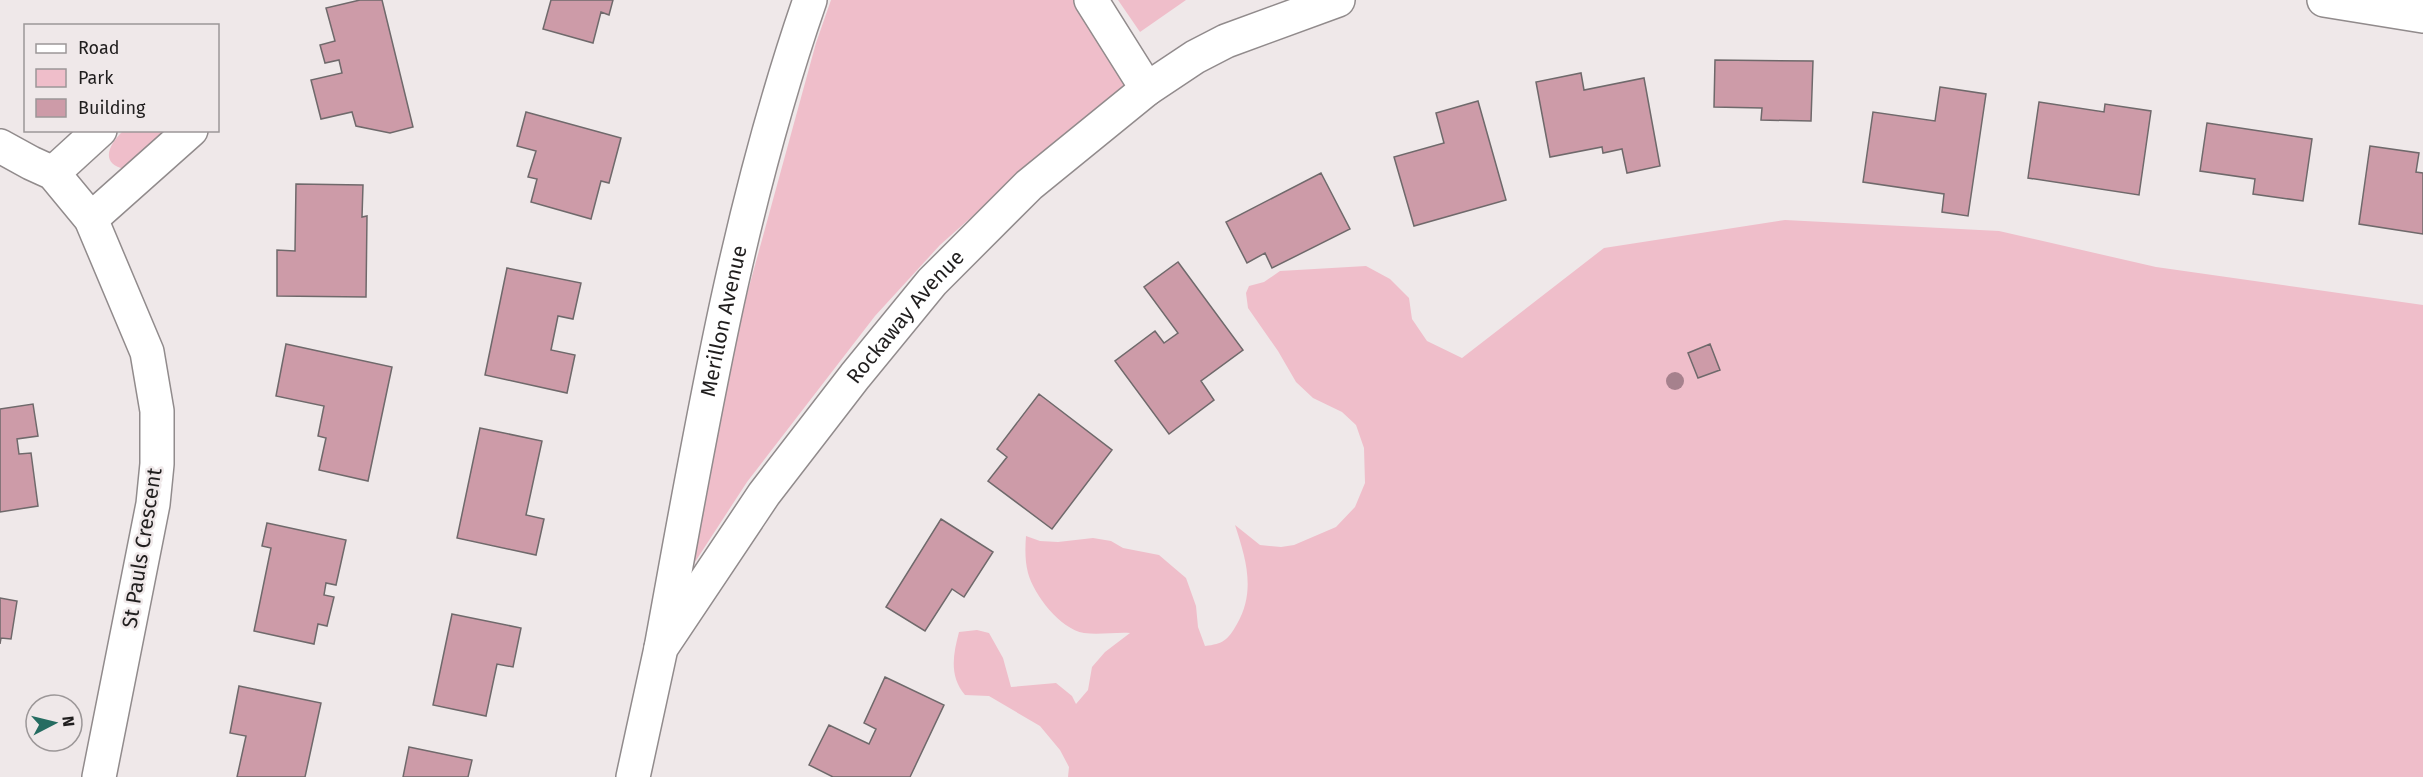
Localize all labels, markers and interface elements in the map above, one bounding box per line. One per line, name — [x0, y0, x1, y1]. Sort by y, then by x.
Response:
legend — [24, 24, 219, 132]
text: Road — [78, 37, 120, 59]
text: Park — [78, 67, 114, 89]
text: Building — [78, 97, 146, 119]
street label: Merillon Avenue — [695, 243, 753, 399]
street label: Rockaway Avenue — [841, 244, 970, 389]
street label: St Pauls Crescent — [116, 466, 168, 630]
north arrow — [24, 693, 84, 753]
text: N — [58, 715, 78, 728]

